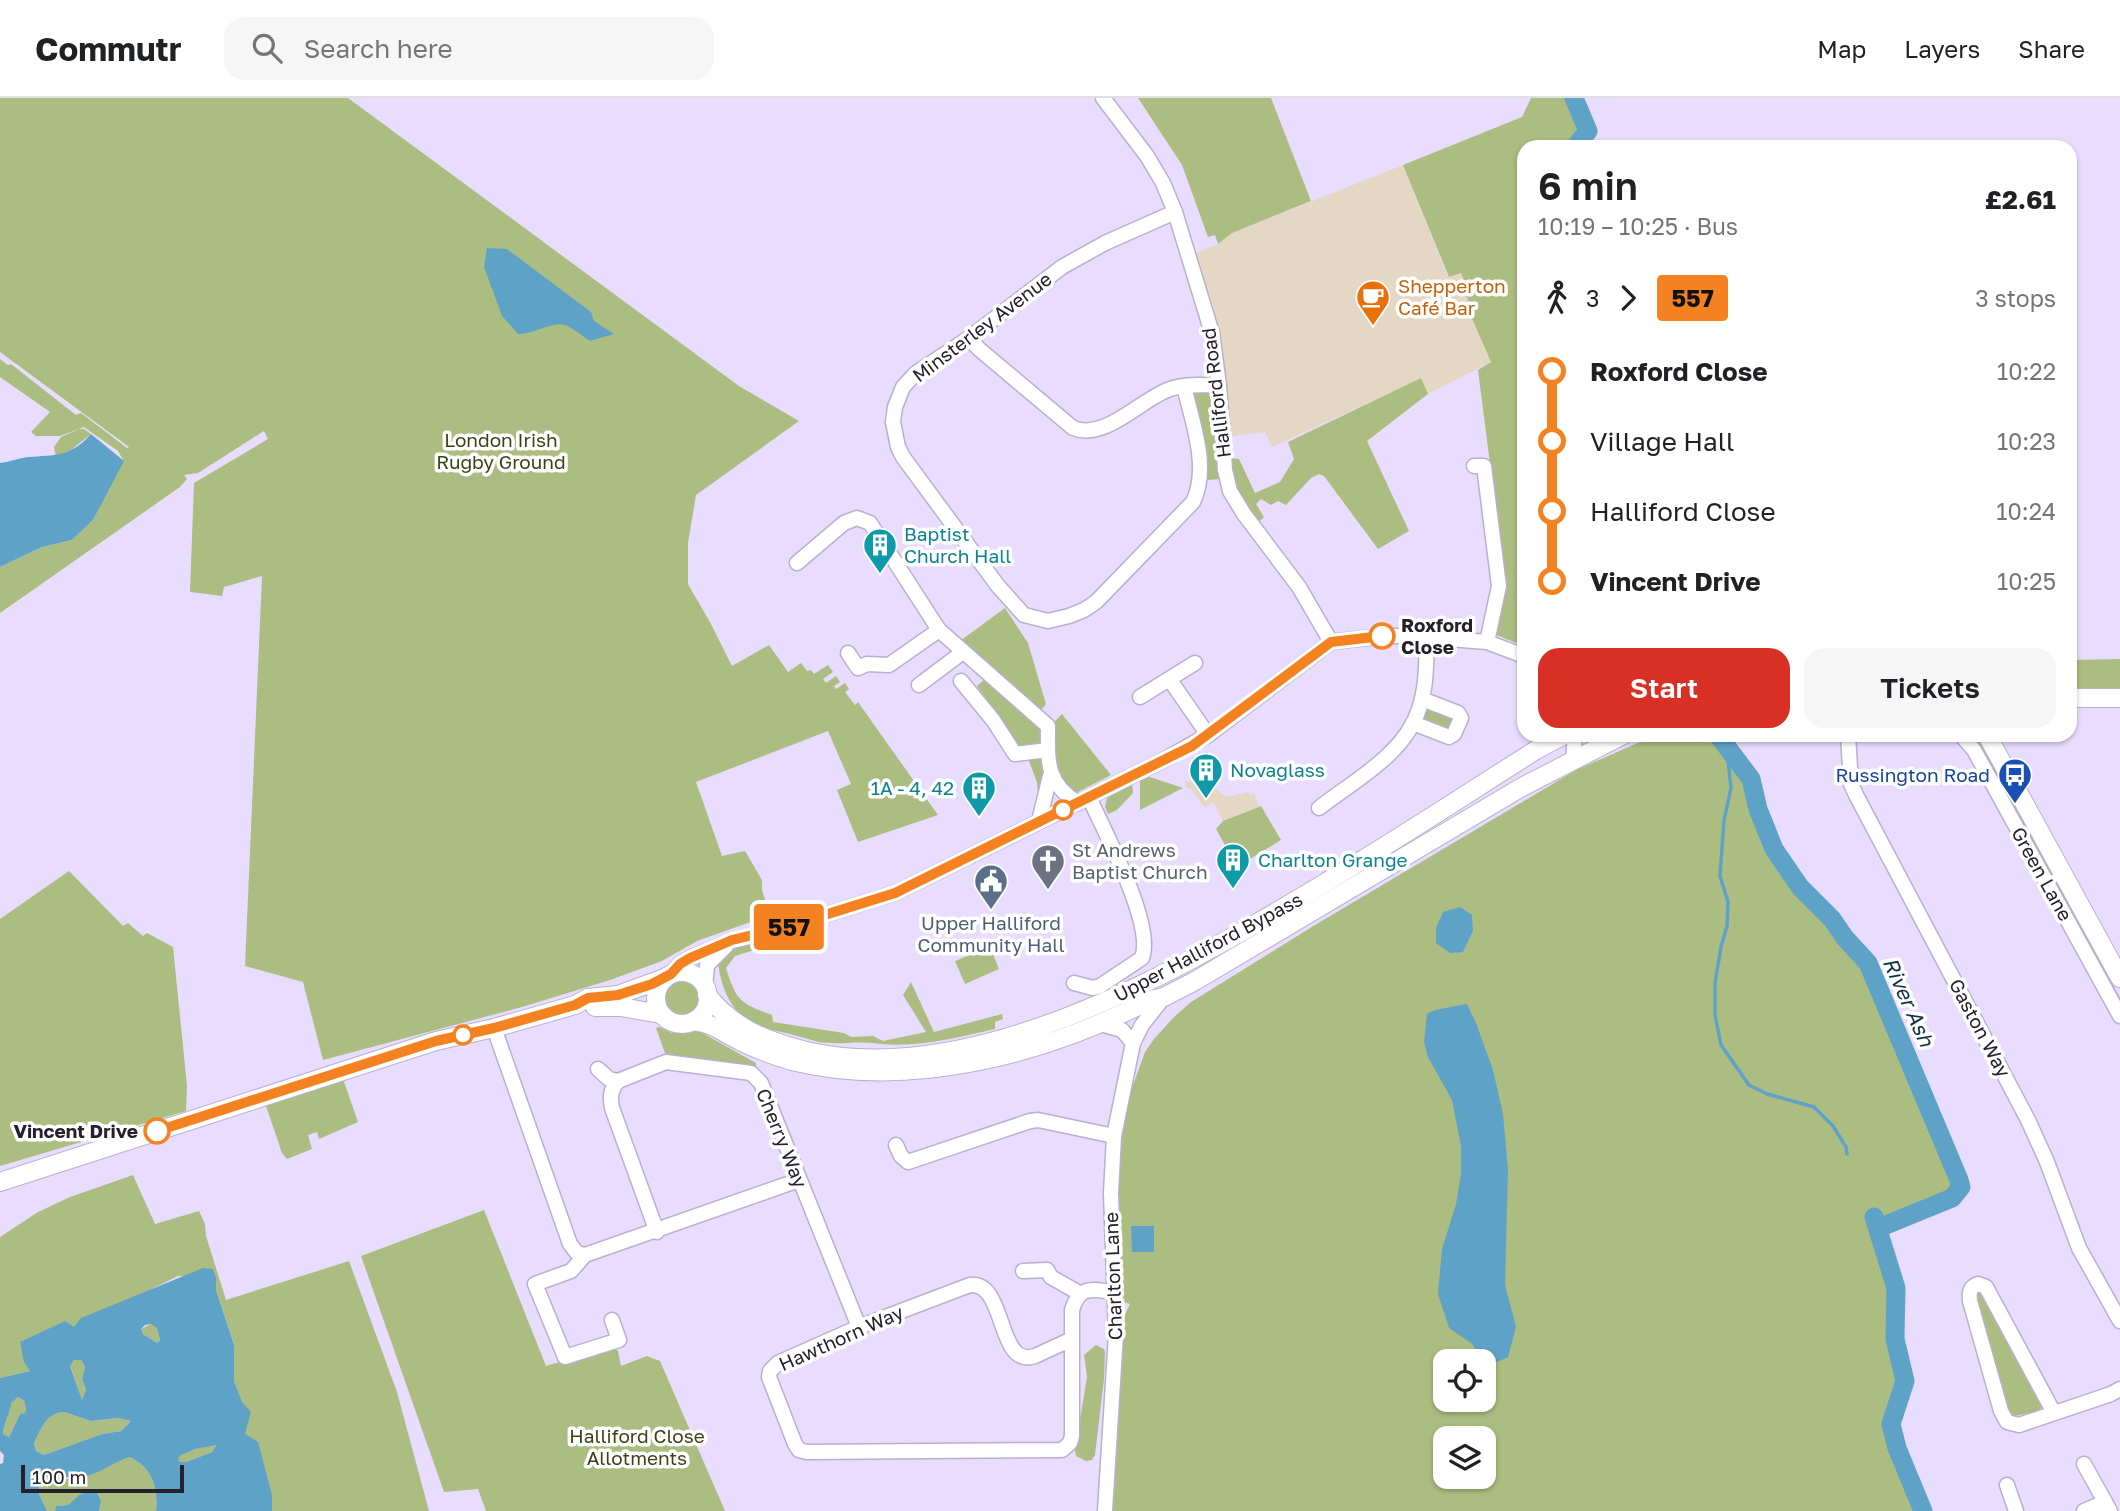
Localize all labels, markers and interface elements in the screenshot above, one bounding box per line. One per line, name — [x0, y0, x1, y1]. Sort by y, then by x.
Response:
search box — [224, 17, 714, 80]
text: Commutr — [35, 29, 182, 68]
icon: search — [248, 29, 286, 67]
text: Search here — [304, 33, 453, 64]
text: Map — [1817, 34, 1866, 63]
text: Layers — [1904, 34, 1980, 63]
text: Share — [2018, 34, 2085, 63]
text: 6 min — [1538, 163, 1638, 208]
text: £2.61 — [1985, 184, 2056, 215]
text: 10:19 – 10:25 · Bus — [1538, 212, 1738, 240]
street label: Minsterley Avenue — [908, 267, 1056, 386]
place label: Shepperton Café Bar — [1398, 274, 1506, 319]
cafe icon: Shepperton Café Bar — [1354, 278, 1392, 327]
icon: walk — [1538, 279, 1576, 317]
icon: forward — [1609, 279, 1647, 317]
text: 557 — [1671, 283, 1714, 312]
text: 3 — [1586, 284, 1599, 312]
text: 3 stops — [1975, 284, 2056, 312]
street label: Halliford Road — [1196, 327, 1235, 459]
text: Roxford Close — [1590, 356, 1768, 387]
text: 10:22 — [1997, 357, 2056, 385]
text: Village Hall — [1590, 426, 1734, 457]
text: 10:23 — [1997, 427, 2056, 455]
park label: London Irish Rugby Ground — [436, 428, 566, 473]
text: Halliford Close — [1590, 496, 1775, 527]
text: 10:24 — [1996, 497, 2056, 525]
place label: Baptist Church Hall — [904, 522, 1011, 567]
building icon: Baptist Church Hall — [861, 526, 899, 575]
text: Vincent Drive — [1590, 566, 1761, 597]
text: 10:25 — [1997, 567, 2056, 595]
place label: Roxford Close — [1401, 613, 1473, 658]
marker: Roxford Close — [1369, 623, 1395, 649]
button: Start — [1538, 648, 1790, 728]
button: Tickets — [1804, 648, 2056, 728]
building icon: Novaglass — [1187, 751, 1225, 800]
bus stop icon: Russington Road — [1996, 756, 2034, 805]
place label: Novaglass — [1230, 758, 1325, 781]
place label: Russington Road — [1835, 763, 1990, 786]
building icon: 1A - 4, 42 — [960, 769, 998, 818]
place label: 1A - 4, 42 — [871, 776, 954, 799]
unlabelled marker — [1053, 800, 1073, 820]
street label: Green Lane — [2007, 823, 2078, 925]
place label: St Andrews Baptist Church — [1072, 838, 1208, 883]
building icon: Charlton Grange — [1214, 841, 1252, 890]
church icon: St Andrews Baptist Church — [1029, 842, 1067, 891]
place label: Charlton Grange — [1258, 848, 1408, 871]
public building icon: Upper Halliford Community Hall — [972, 862, 1010, 911]
street label: Upper Halliford Bypass — [1109, 887, 1306, 1006]
line badge: 557 — [749, 904, 829, 950]
place label: Upper Halliford Community Hall — [918, 911, 1064, 956]
text: 557 — [768, 912, 810, 941]
water label: River Ash — [1878, 953, 1941, 1051]
street label: Gaston Way — [1945, 975, 2016, 1081]
unlabelled marker — [453, 1025, 473, 1045]
street label: Cherry Way — [752, 1085, 813, 1191]
marker: Vincent Drive — [144, 1118, 170, 1144]
place label: Vincent Drive — [13, 1119, 138, 1142]
street label: Charlton Lane — [1099, 1211, 1126, 1341]
street label: Hawthorn Way — [775, 1300, 907, 1375]
map controls — [1433, 1349, 1496, 1489]
button: locate — [1433, 1349, 1496, 1412]
park label: Halliford Close Allotments — [569, 1424, 705, 1469]
button: layers — [1433, 1426, 1496, 1489]
scale bar — [21, 1462, 184, 1494]
text: 100 m — [32, 1465, 86, 1488]

